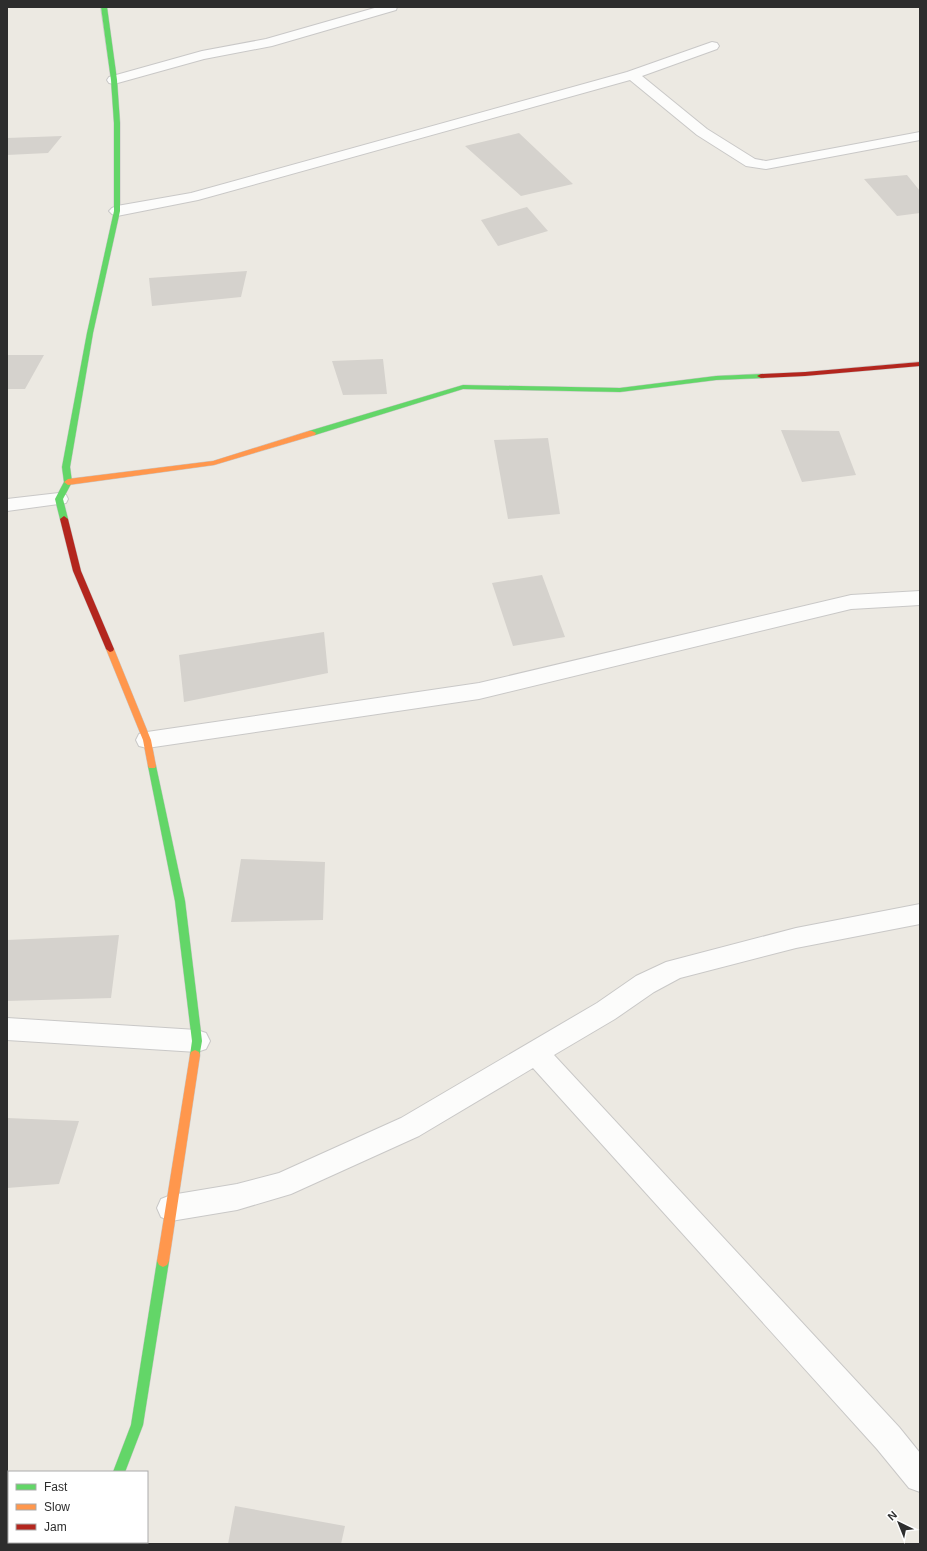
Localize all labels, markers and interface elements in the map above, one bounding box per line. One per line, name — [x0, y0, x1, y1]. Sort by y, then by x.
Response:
legend — [8, 1471, 148, 1543]
text: Fast — [44, 1480, 68, 1494]
text: Slow — [44, 1500, 70, 1514]
north arrow — [879, 1503, 919, 1543]
text: N — [885, 1509, 899, 1523]
text: Jam — [44, 1520, 67, 1534]

